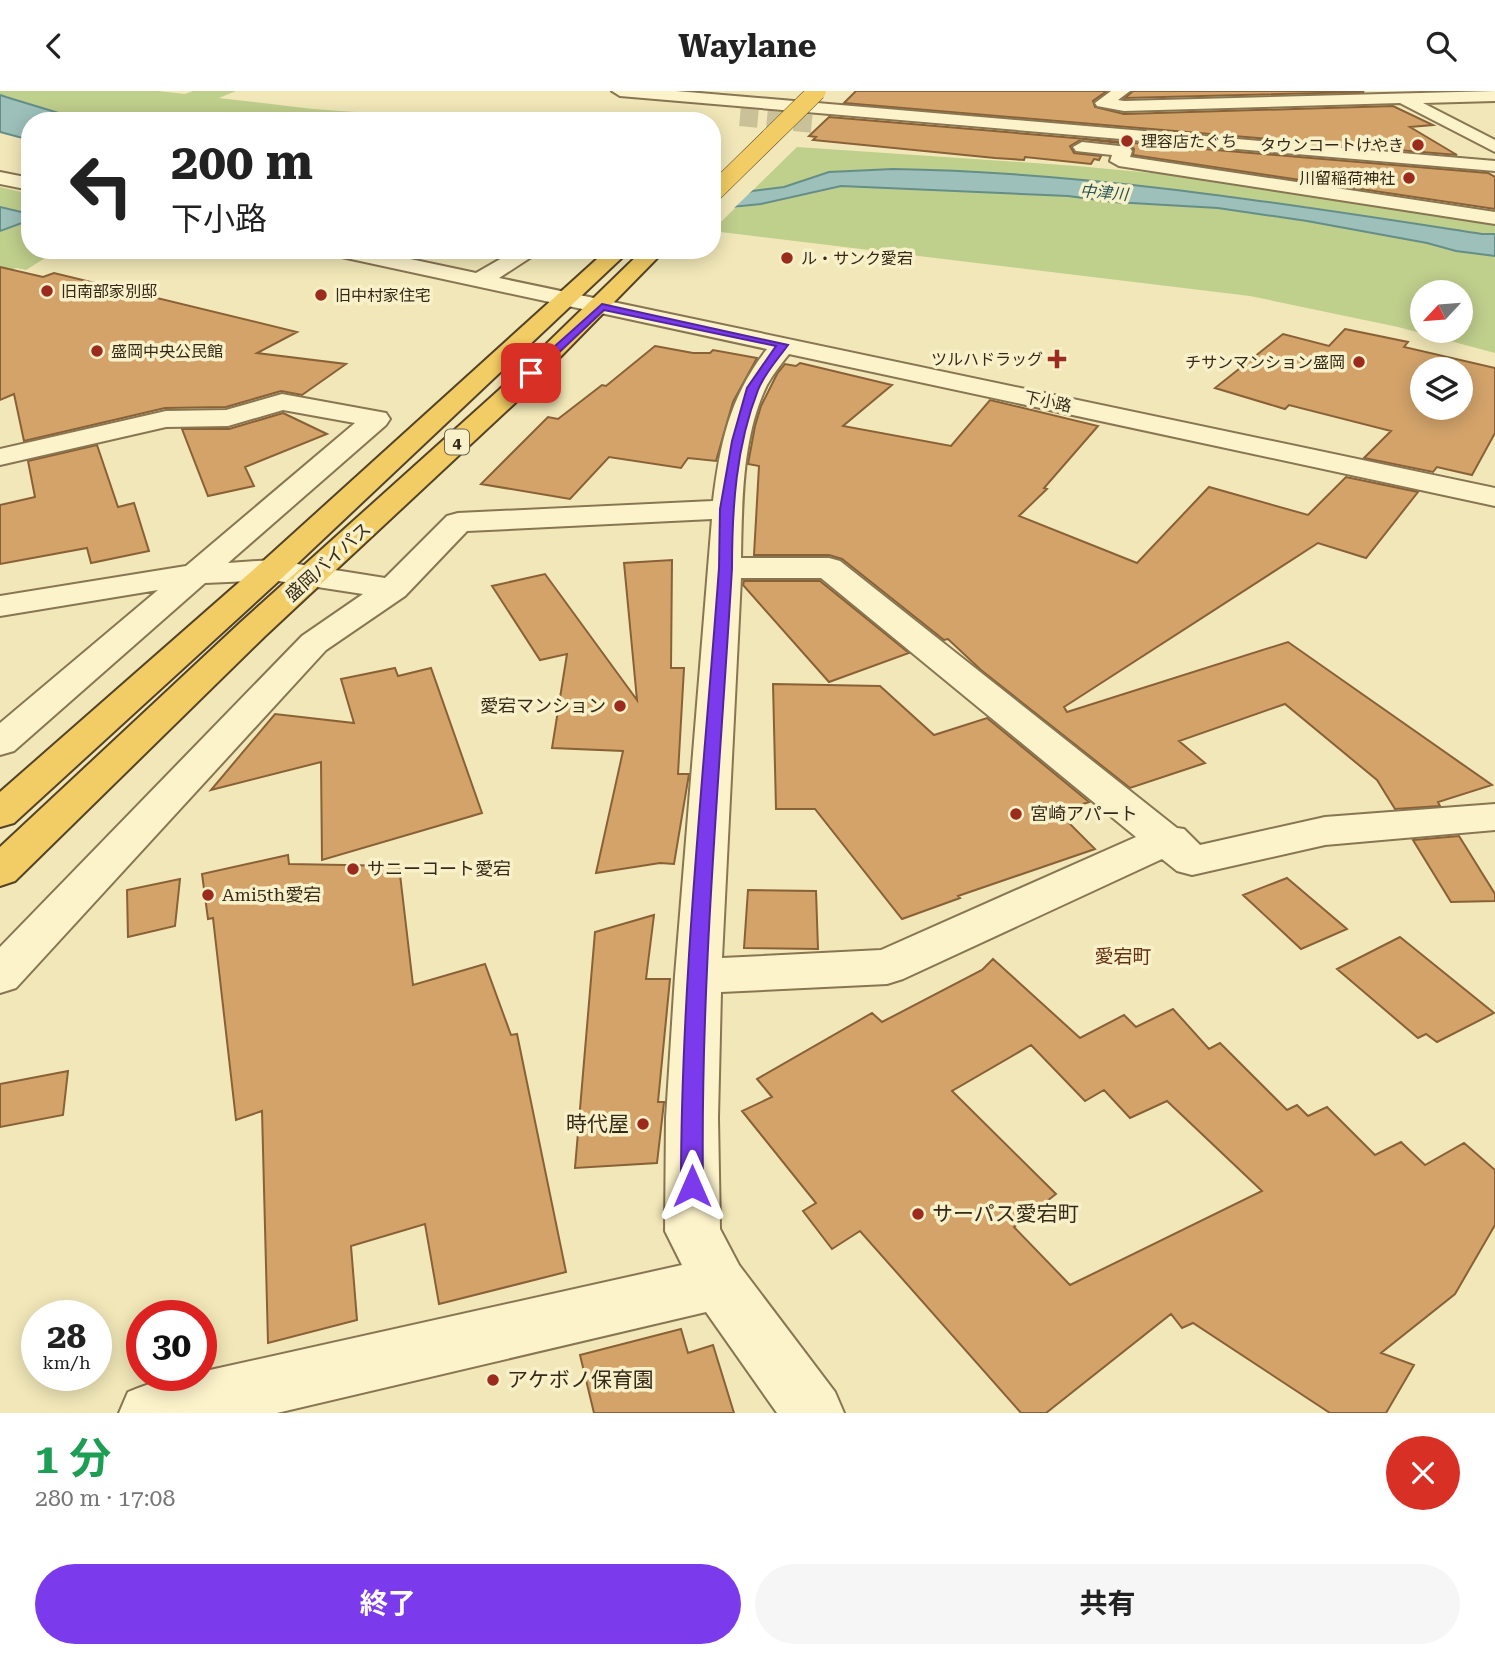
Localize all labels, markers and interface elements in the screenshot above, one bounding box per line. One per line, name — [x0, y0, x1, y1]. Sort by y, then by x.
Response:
icon: back — [35, 27, 73, 65]
text: Waylane — [678, 27, 817, 65]
icon: search — [1422, 27, 1460, 65]
place label: 理容店たぐち — [1141, 132, 1237, 151]
marker: 理容店たぐち — [1119, 133, 1135, 149]
text: 200 m — [171, 134, 313, 191]
place label: タウンコートけやき — [1260, 136, 1404, 155]
marker: タウンコートけやき — [1410, 137, 1426, 153]
icon: left — [56, 140, 147, 231]
place label: 川留稲荷神社 — [1299, 169, 1395, 188]
marker: 川留稲荷神社 — [1401, 170, 1417, 186]
water label: 中津川 — [1079, 181, 1131, 204]
text: 下小路 — [171, 200, 267, 238]
place label: ル・サンク愛宕 — [801, 249, 913, 268]
marker: ル・サンク愛宕 — [779, 250, 795, 266]
north arrow — [1410, 280, 1474, 343]
map controls — [1410, 280, 1473, 420]
place label: 旧南部家別邸 — [61, 282, 157, 301]
marker: 旧南部家別邸 — [39, 283, 55, 299]
place label: 旧中村家住宅 — [335, 286, 431, 305]
marker: 旧中村家住宅 — [313, 287, 329, 303]
place label: 盛岡中央公民館 — [111, 342, 223, 361]
marker: 盛岡中央公民館 — [89, 343, 105, 359]
pin — [501, 343, 561, 403]
place label: ツルハドラッグ — [931, 350, 1043, 369]
marker: ツルハドラッグ — [1049, 351, 1065, 367]
place label: チサンマンション盛岡 — [1185, 353, 1345, 372]
icon: arrive — [512, 354, 550, 392]
marker: チサンマンション盛岡 — [1351, 354, 1367, 370]
button: layers — [1410, 357, 1473, 420]
street label: 下小路 — [1022, 387, 1073, 416]
road number: 4 — [445, 429, 469, 455]
street label: 盛岡バイパス — [281, 518, 375, 605]
place label: 愛宕マンション — [480, 695, 606, 716]
marker: 愛宕マンション — [612, 698, 628, 714]
place label: 宮崎アパート — [1030, 803, 1138, 824]
marker: 宮崎アパート — [1008, 806, 1024, 822]
place label: サニーコート愛宕 — [367, 858, 511, 879]
marker: サニーコート愛宕 — [345, 861, 361, 877]
place label: Ami5th愛宕 — [222, 884, 321, 905]
marker: Ami5th愛宕 — [200, 887, 216, 903]
district label: 愛宕町 — [1094, 945, 1152, 968]
place label: 時代屋 — [566, 1112, 629, 1136]
marker: 時代屋 — [635, 1116, 651, 1132]
position arrow — [655, 1149, 729, 1223]
place label: サーパス愛宕町 — [932, 1202, 1079, 1226]
marker: サーパス愛宕町 — [910, 1206, 926, 1222]
speed limit sign: 30 — [126, 1300, 217, 1391]
text: 28 — [47, 1316, 86, 1357]
text: km/h — [42, 1352, 91, 1373]
place label: アケボノ保育園 — [507, 1368, 654, 1392]
marker: アケボノ保育園 — [485, 1372, 501, 1388]
text: 1 分 — [35, 1434, 111, 1483]
button: close — [1386, 1436, 1460, 1510]
text: 280 m · 17:08 — [35, 1485, 175, 1512]
button: 終了 — [35, 1564, 741, 1644]
button: 共有 — [755, 1564, 1460, 1644]

